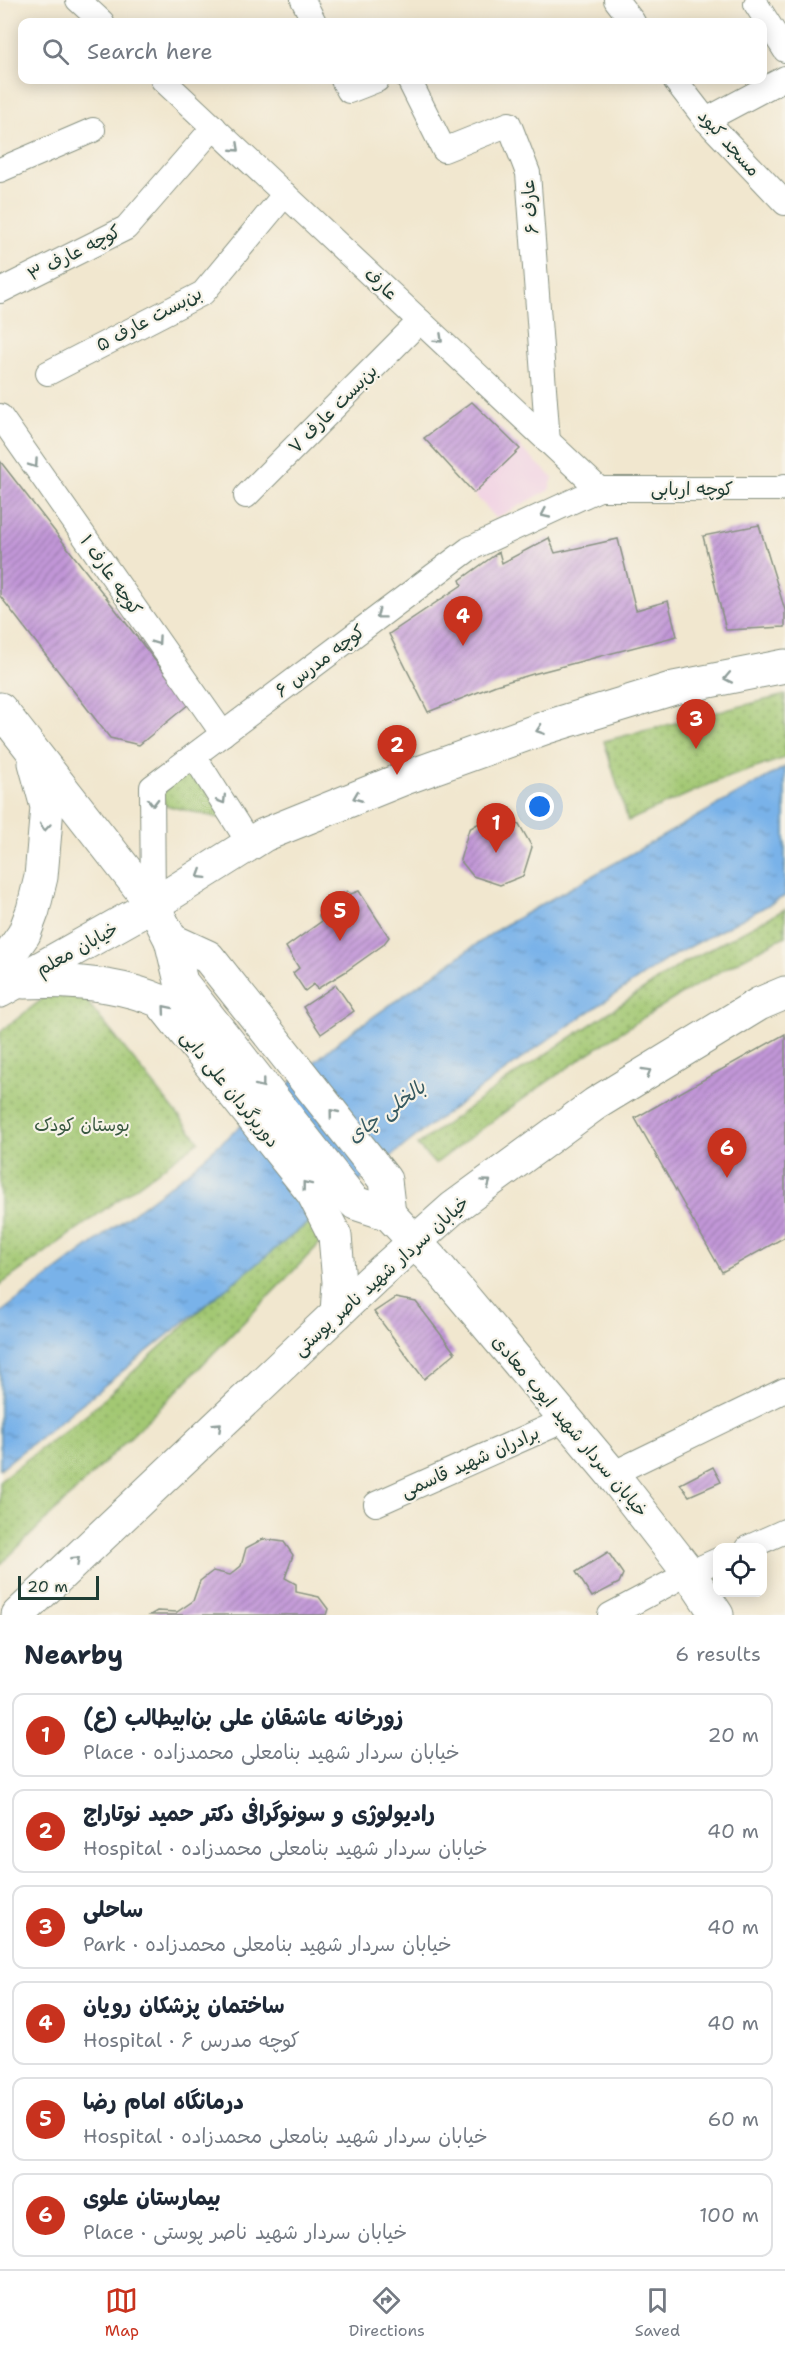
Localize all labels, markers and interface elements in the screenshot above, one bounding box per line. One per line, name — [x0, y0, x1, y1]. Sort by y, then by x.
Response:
search box — [18, 18, 767, 84]
icon: search — [39, 35, 72, 68]
text: Search here — [87, 37, 213, 66]
street label: مسجد کبود — [692, 104, 766, 182]
one-way arrow — [229, 141, 240, 152]
street label: عارف ۶ — [516, 179, 544, 235]
street label: کوچه عارف ۳ — [23, 219, 125, 287]
street label: عارف — [359, 262, 403, 306]
street label: بن‌بست عارف ۵ — [92, 281, 206, 357]
one-way arrow — [432, 332, 443, 343]
street label: بن‌بست عارف ۷ — [283, 359, 383, 459]
one-way arrow — [26, 457, 37, 468]
street label: کوچه اربابی — [651, 477, 733, 501]
one-way arrow — [541, 506, 552, 518]
street label: کوچه عارف ۱ — [74, 530, 148, 620]
pin: 4 — [444, 596, 482, 646]
one-way arrow — [376, 608, 387, 619]
street label: کوچه مدرس ۶ — [270, 619, 370, 703]
one-way arrow — [150, 634, 161, 645]
one-way arrow — [723, 671, 733, 684]
pin: 3 — [676, 700, 716, 749]
one-way arrow — [535, 722, 546, 735]
pin: 2 — [378, 726, 416, 775]
one-way arrow — [352, 790, 363, 802]
your location — [525, 792, 554, 821]
one-way arrow — [214, 793, 225, 804]
one-way arrow — [146, 797, 159, 806]
pin: 1 — [476, 804, 516, 853]
one-way arrow — [39, 822, 52, 831]
one-way arrow — [197, 867, 208, 878]
pin: 5 — [320, 892, 360, 941]
street label: خیابان معلم — [32, 917, 123, 983]
one-way arrow — [162, 1005, 173, 1016]
street label: دوربرگردان علی دایی — [175, 1025, 285, 1153]
one-way arrow — [641, 1068, 651, 1080]
water label: بالخلی چای — [341, 1073, 431, 1148]
one-way arrow — [254, 1078, 265, 1089]
one-way arrow — [329, 1109, 340, 1120]
park label: بوستان کودک — [34, 1113, 130, 1137]
pin: 6 — [708, 1128, 746, 1178]
one-way arrow — [481, 1180, 492, 1191]
one-way arrow — [303, 1181, 314, 1192]
street label: خیابان سردار شهید ناصر پوستی — [288, 1191, 474, 1361]
street label: خیابان سردار شهید ایوب معادی — [487, 1330, 653, 1522]
street label: برادران شهید قاسمی — [397, 1421, 543, 1503]
one-way arrow — [211, 1422, 221, 1433]
map controls — [713, 1543, 767, 1597]
button: locate — [713, 1543, 767, 1597]
one-way arrow — [69, 1557, 80, 1568]
scale bar — [18, 1573, 99, 1600]
text: 20 m — [27, 1576, 68, 1597]
text: Nearby — [24, 1637, 123, 1672]
text: 6 results — [675, 1641, 761, 1667]
text: زورخانه عاشقان علی بن‌ابیطالب (ع) — [83, 1703, 403, 1732]
text: 1 — [41, 1722, 50, 1748]
text: 20 m — [708, 1722, 759, 1748]
text: Place · خیابان سردار شهید بنامعلی محمدزاده — [83, 1739, 460, 1765]
text: رادیولوژی و سونوگرافی دکتر حمید نوتاراج — [83, 1799, 435, 1828]
text: 2 — [39, 1818, 53, 1844]
text: 40 m — [707, 1818, 759, 1844]
text: Hospital · خیابان سردار شهید بنامعلی محمدزاده — [83, 1835, 488, 1861]
text: ساحلی — [83, 1895, 143, 1924]
text: 3 — [39, 1914, 53, 1940]
text: 40 m — [707, 1914, 759, 1940]
text: Park · خیابان سردار شهید بنامعلی محمدزاده — [83, 1931, 452, 1957]
text: ساختمان پزشکان رویان — [83, 1991, 285, 2020]
text: 4 — [39, 2010, 53, 2036]
text: 40 m — [707, 2010, 759, 2036]
text: Hospital · کوچه مدرس ۶ — [83, 2027, 300, 2053]
text: درمانگاه امام رضا — [83, 2087, 244, 2116]
text: 5 — [39, 2106, 52, 2132]
text: 60 m — [707, 2106, 759, 2132]
text: Hospital · خیابان سردار شهید بنامعلی محمدزاده — [83, 2123, 488, 2149]
text: بیمارستان علوی — [83, 2183, 221, 2212]
text: 6 — [39, 2202, 53, 2228]
text: 100 m — [699, 2202, 759, 2228]
text: Place · خیابان سردار شهید ناصر پوستی — [83, 2219, 407, 2245]
tab: Map — [105, 2284, 139, 2341]
tab: Directions — [349, 2284, 425, 2341]
tab: Saved — [635, 2284, 680, 2341]

